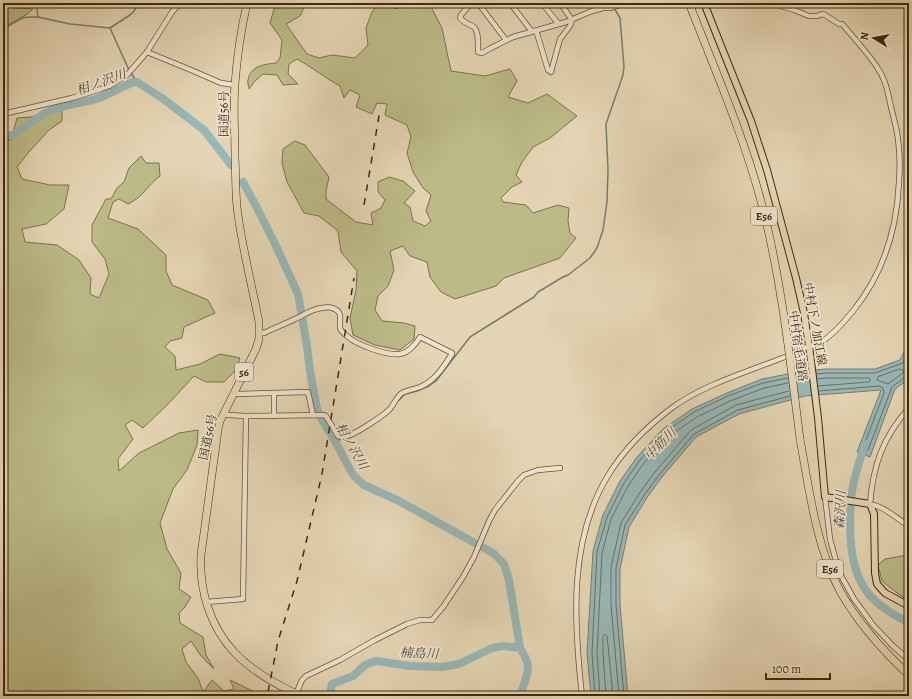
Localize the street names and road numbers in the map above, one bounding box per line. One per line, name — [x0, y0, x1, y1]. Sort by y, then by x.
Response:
street label: 国道56号 — [216, 91, 232, 137]
road number: E56 — [751, 207, 777, 225]
street label: 中村下ノ加江線 — [800, 281, 830, 367]
street label: 中村宿毛道路 — [785, 309, 811, 383]
road number: 56 — [235, 363, 253, 381]
street label: 国道56号 — [195, 412, 221, 462]
road number: E56 — [817, 560, 843, 578]

